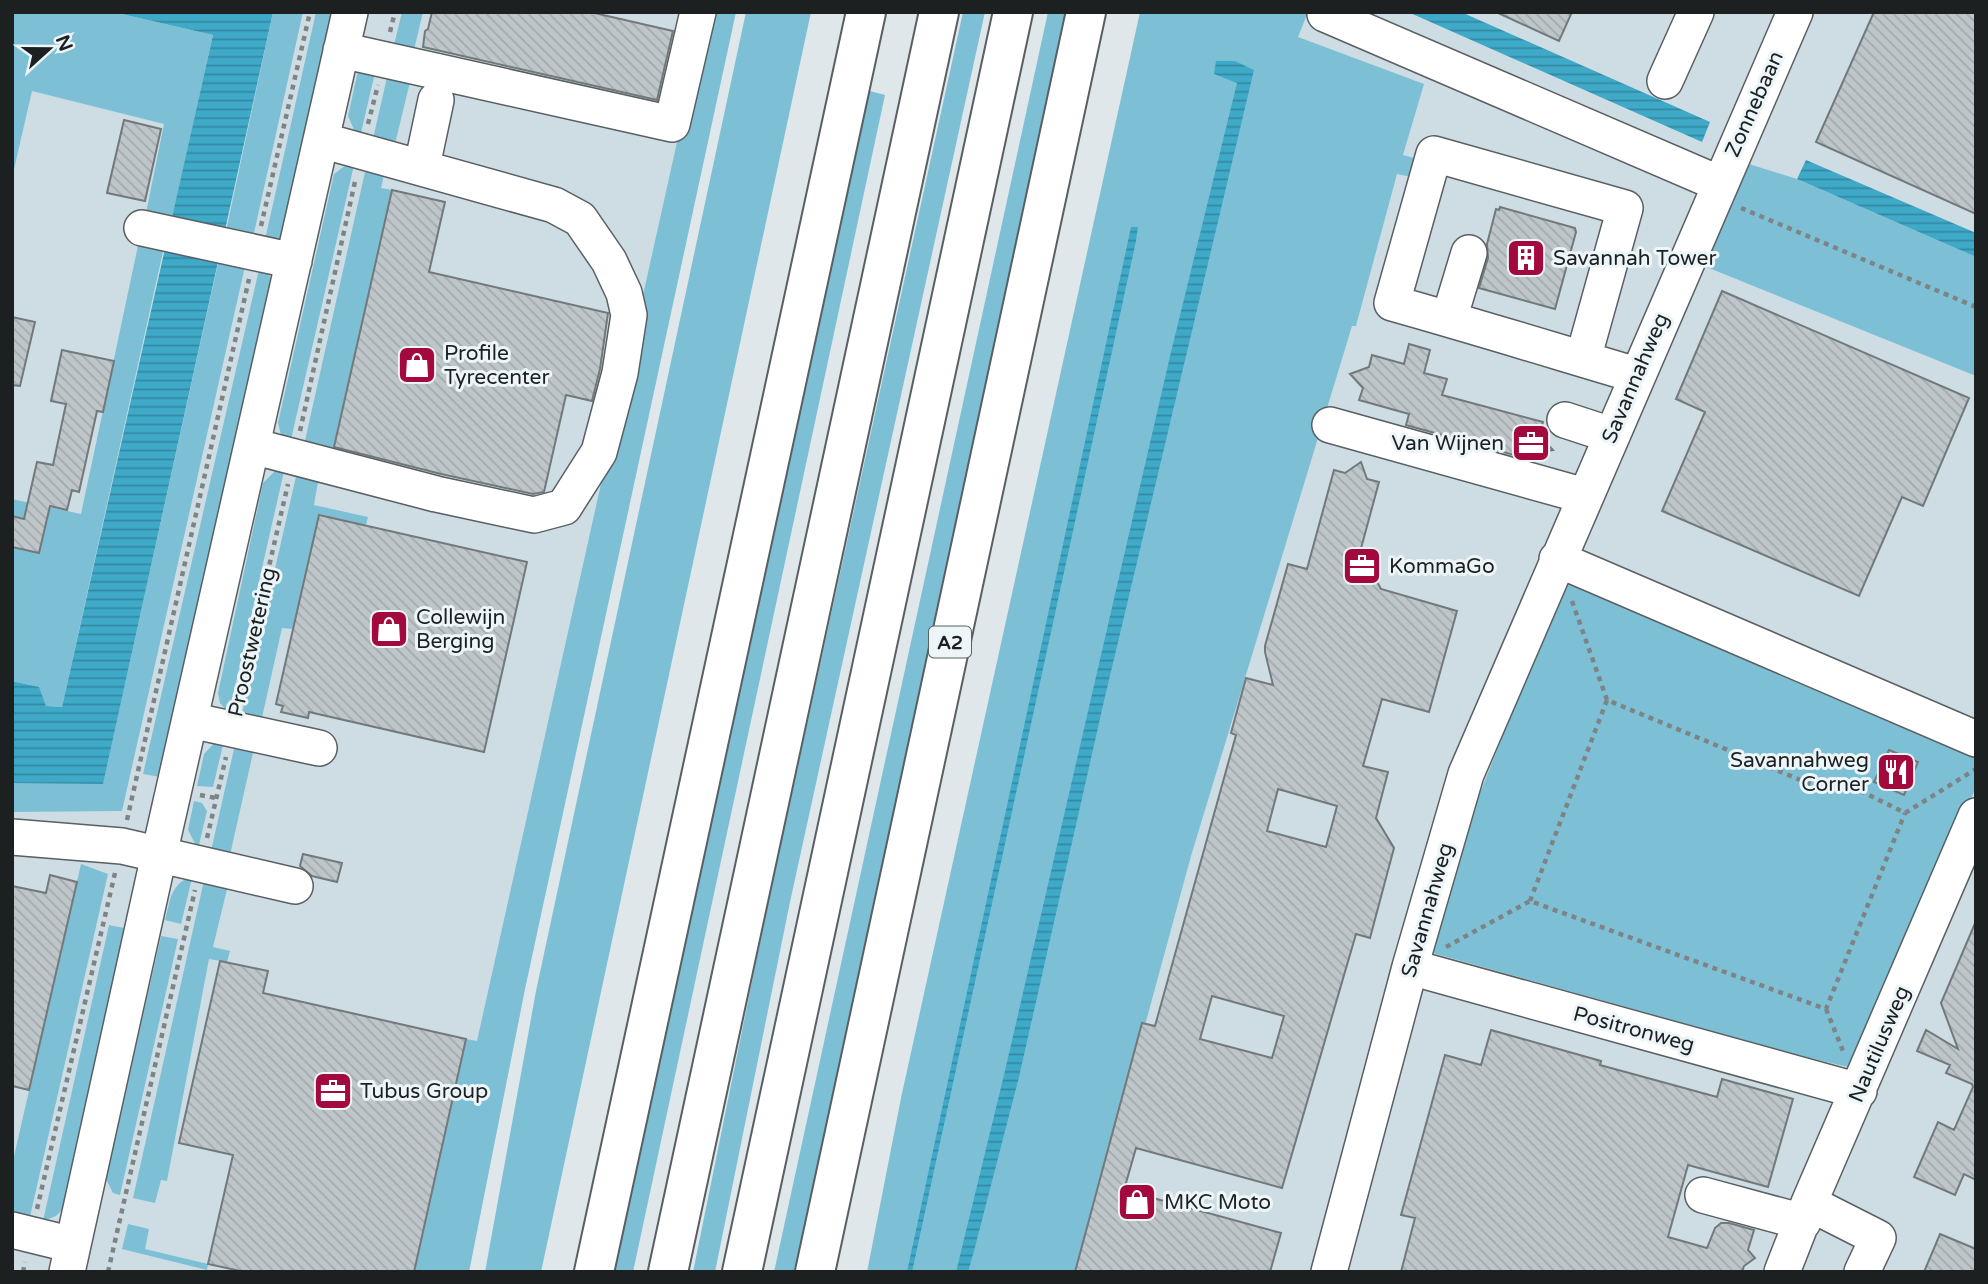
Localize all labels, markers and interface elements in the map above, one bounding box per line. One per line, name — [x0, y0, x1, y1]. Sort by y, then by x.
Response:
north arrow — [14, 14, 84, 84]
text: N — [51, 32, 77, 54]
street label: Zonnebaan — [1720, 47, 1789, 161]
building icon: Savannah Tower — [1505, 237, 1547, 279]
place label: Savannah Tower — [1553, 246, 1716, 271]
street label: Savannahweg — [1597, 309, 1674, 447]
place label: Profile Tyrecenter — [444, 341, 550, 390]
shop icon: Profile Tyrecenter — [396, 344, 438, 386]
office icon: Van Wijnen — [1510, 422, 1552, 464]
place label: Van Wijnen — [1391, 431, 1504, 456]
office icon: KommaGo — [1341, 545, 1383, 587]
place label: KommaGo — [1389, 554, 1495, 579]
street label: Proostwetering — [223, 565, 282, 719]
place label: Collewijn Berging — [416, 605, 505, 654]
shop icon: Collewijn Berging — [368, 608, 410, 650]
road number: A2 — [929, 626, 971, 657]
place label: Savannahweg Corner — [1730, 748, 1869, 797]
restaurant icon: Savannahweg Corner — [1875, 751, 1917, 793]
street label: Savannahweg — [1396, 840, 1459, 980]
street label: Nautilusweg — [1844, 982, 1915, 1106]
street label: Positronweg — [1570, 1001, 1697, 1058]
office icon: Tubus Group — [312, 1070, 354, 1112]
place label: Tubus Group — [360, 1079, 488, 1104]
shop icon: MKC Moto — [1116, 1181, 1158, 1223]
place label: MKC Moto — [1164, 1190, 1271, 1215]

